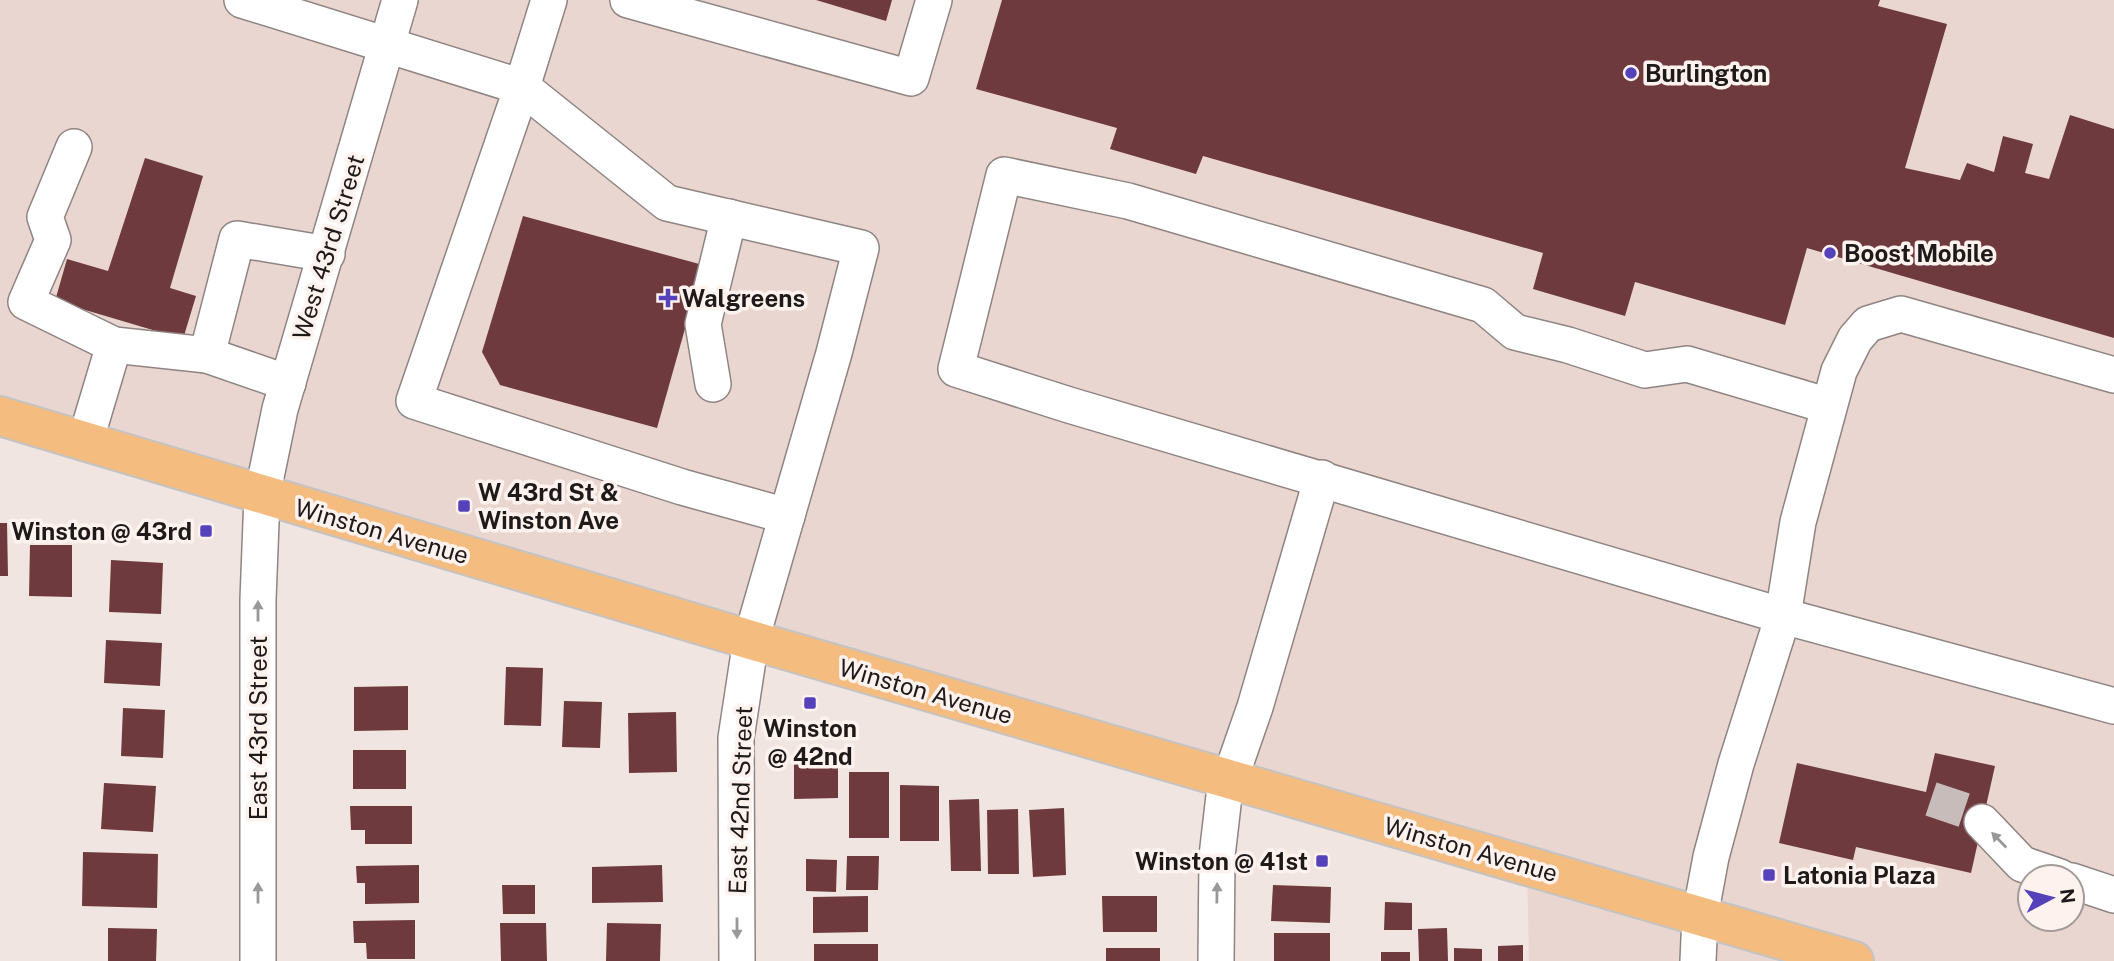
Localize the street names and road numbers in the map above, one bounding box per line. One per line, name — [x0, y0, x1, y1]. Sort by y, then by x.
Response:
street label: West 43rd Street — [287, 151, 369, 343]
street label: Winston Avenue — [292, 493, 472, 569]
street label: East 43rd Street — [244, 636, 272, 820]
street label: Winston Avenue — [836, 653, 1016, 729]
street label: East 42nd Street — [723, 705, 757, 895]
street label: Winston Avenue — [1381, 811, 1561, 887]

